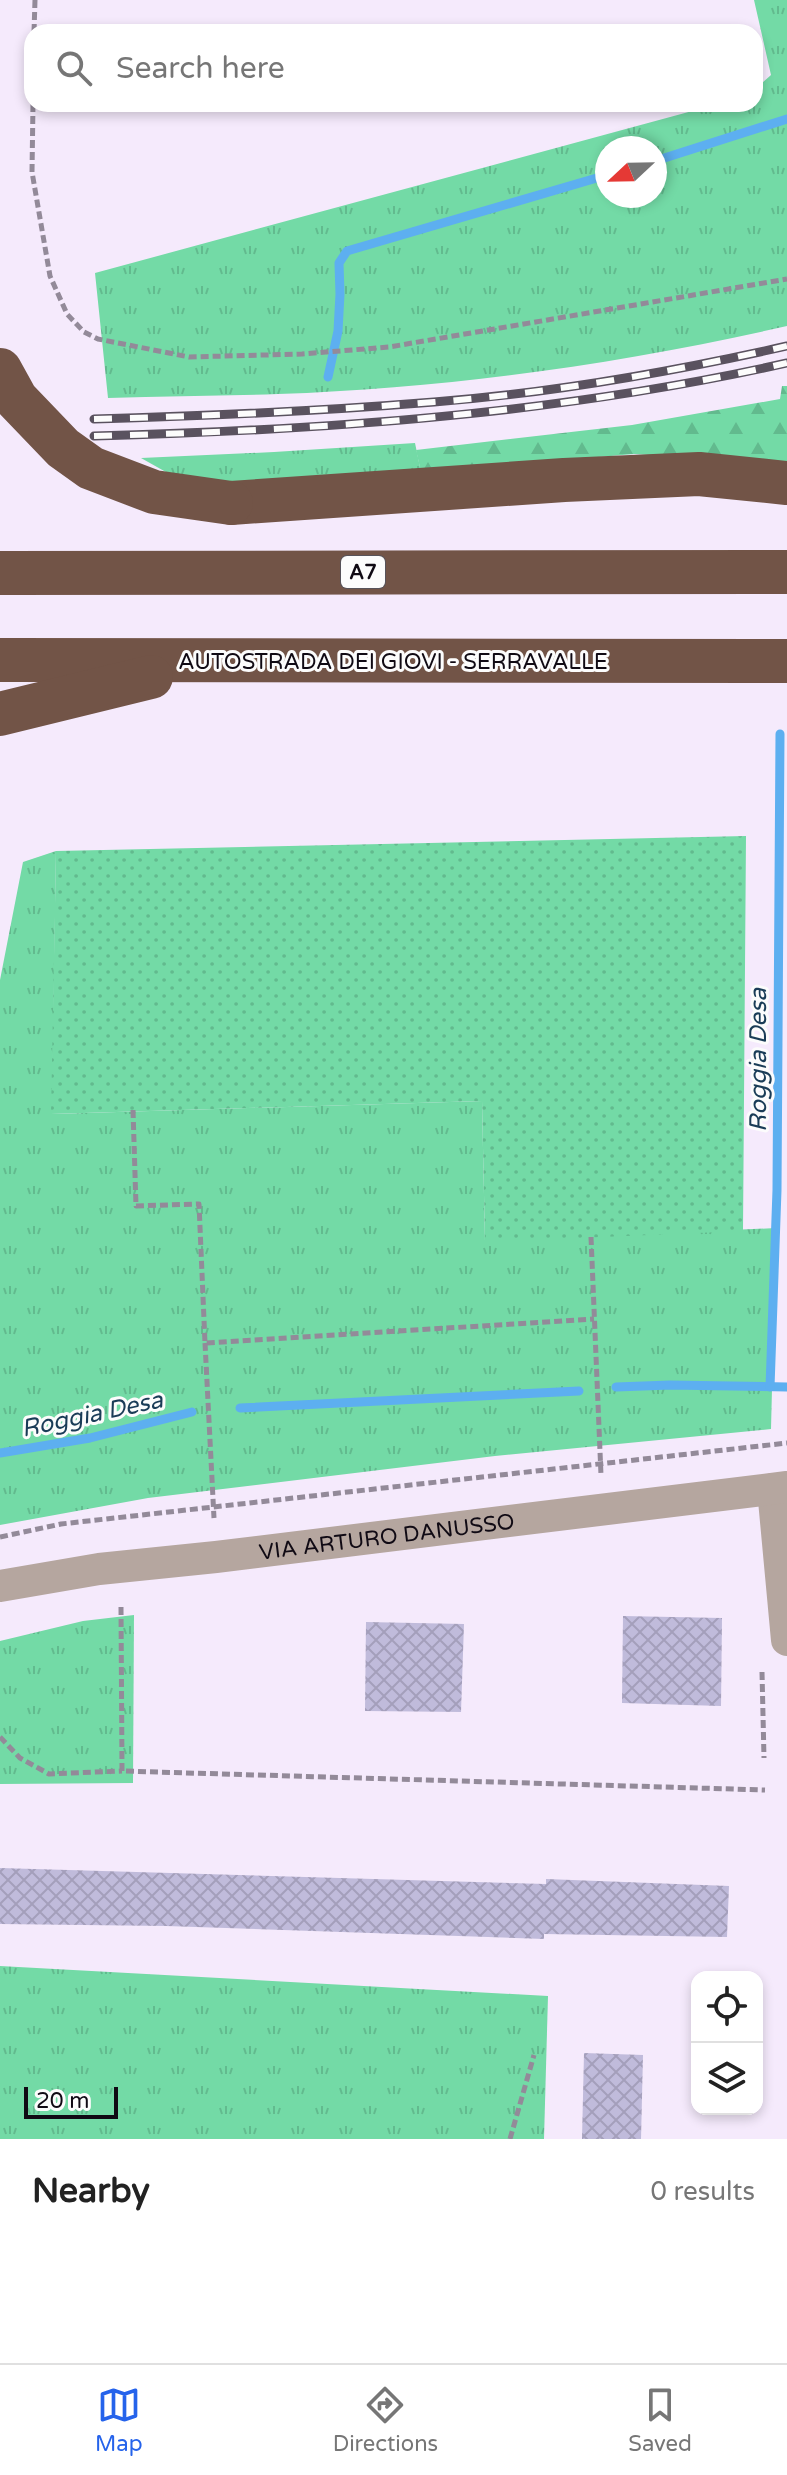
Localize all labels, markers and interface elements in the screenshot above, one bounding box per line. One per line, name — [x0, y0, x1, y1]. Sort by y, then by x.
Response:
search box — [24, 24, 763, 112]
icon: search — [52, 46, 96, 90]
text: Search here — [116, 50, 285, 87]
north arrow — [595, 136, 667, 208]
road number: A7 — [341, 556, 385, 588]
street label: AUTOSTRADA DEI GIOVI - SERRAVALLE — [178, 649, 608, 675]
water label: Roggia Desa — [744, 988, 773, 1132]
water label: Roggia Desa — [19, 1385, 166, 1444]
street label: VIA ARTURO DANUSSO — [258, 1509, 516, 1566]
map controls — [691, 1971, 763, 2115]
button: locate — [691, 1971, 763, 2043]
button: layers — [691, 2043, 763, 2115]
scale bar — [24, 2083, 118, 2119]
text: 20 m — [36, 2088, 90, 2114]
text: Nearby — [32, 2171, 150, 2212]
text: 0 results — [650, 2176, 755, 2207]
tab: Map — [95, 2383, 143, 2457]
tab: Directions — [333, 2383, 438, 2457]
tab: Saved — [628, 2383, 692, 2457]

